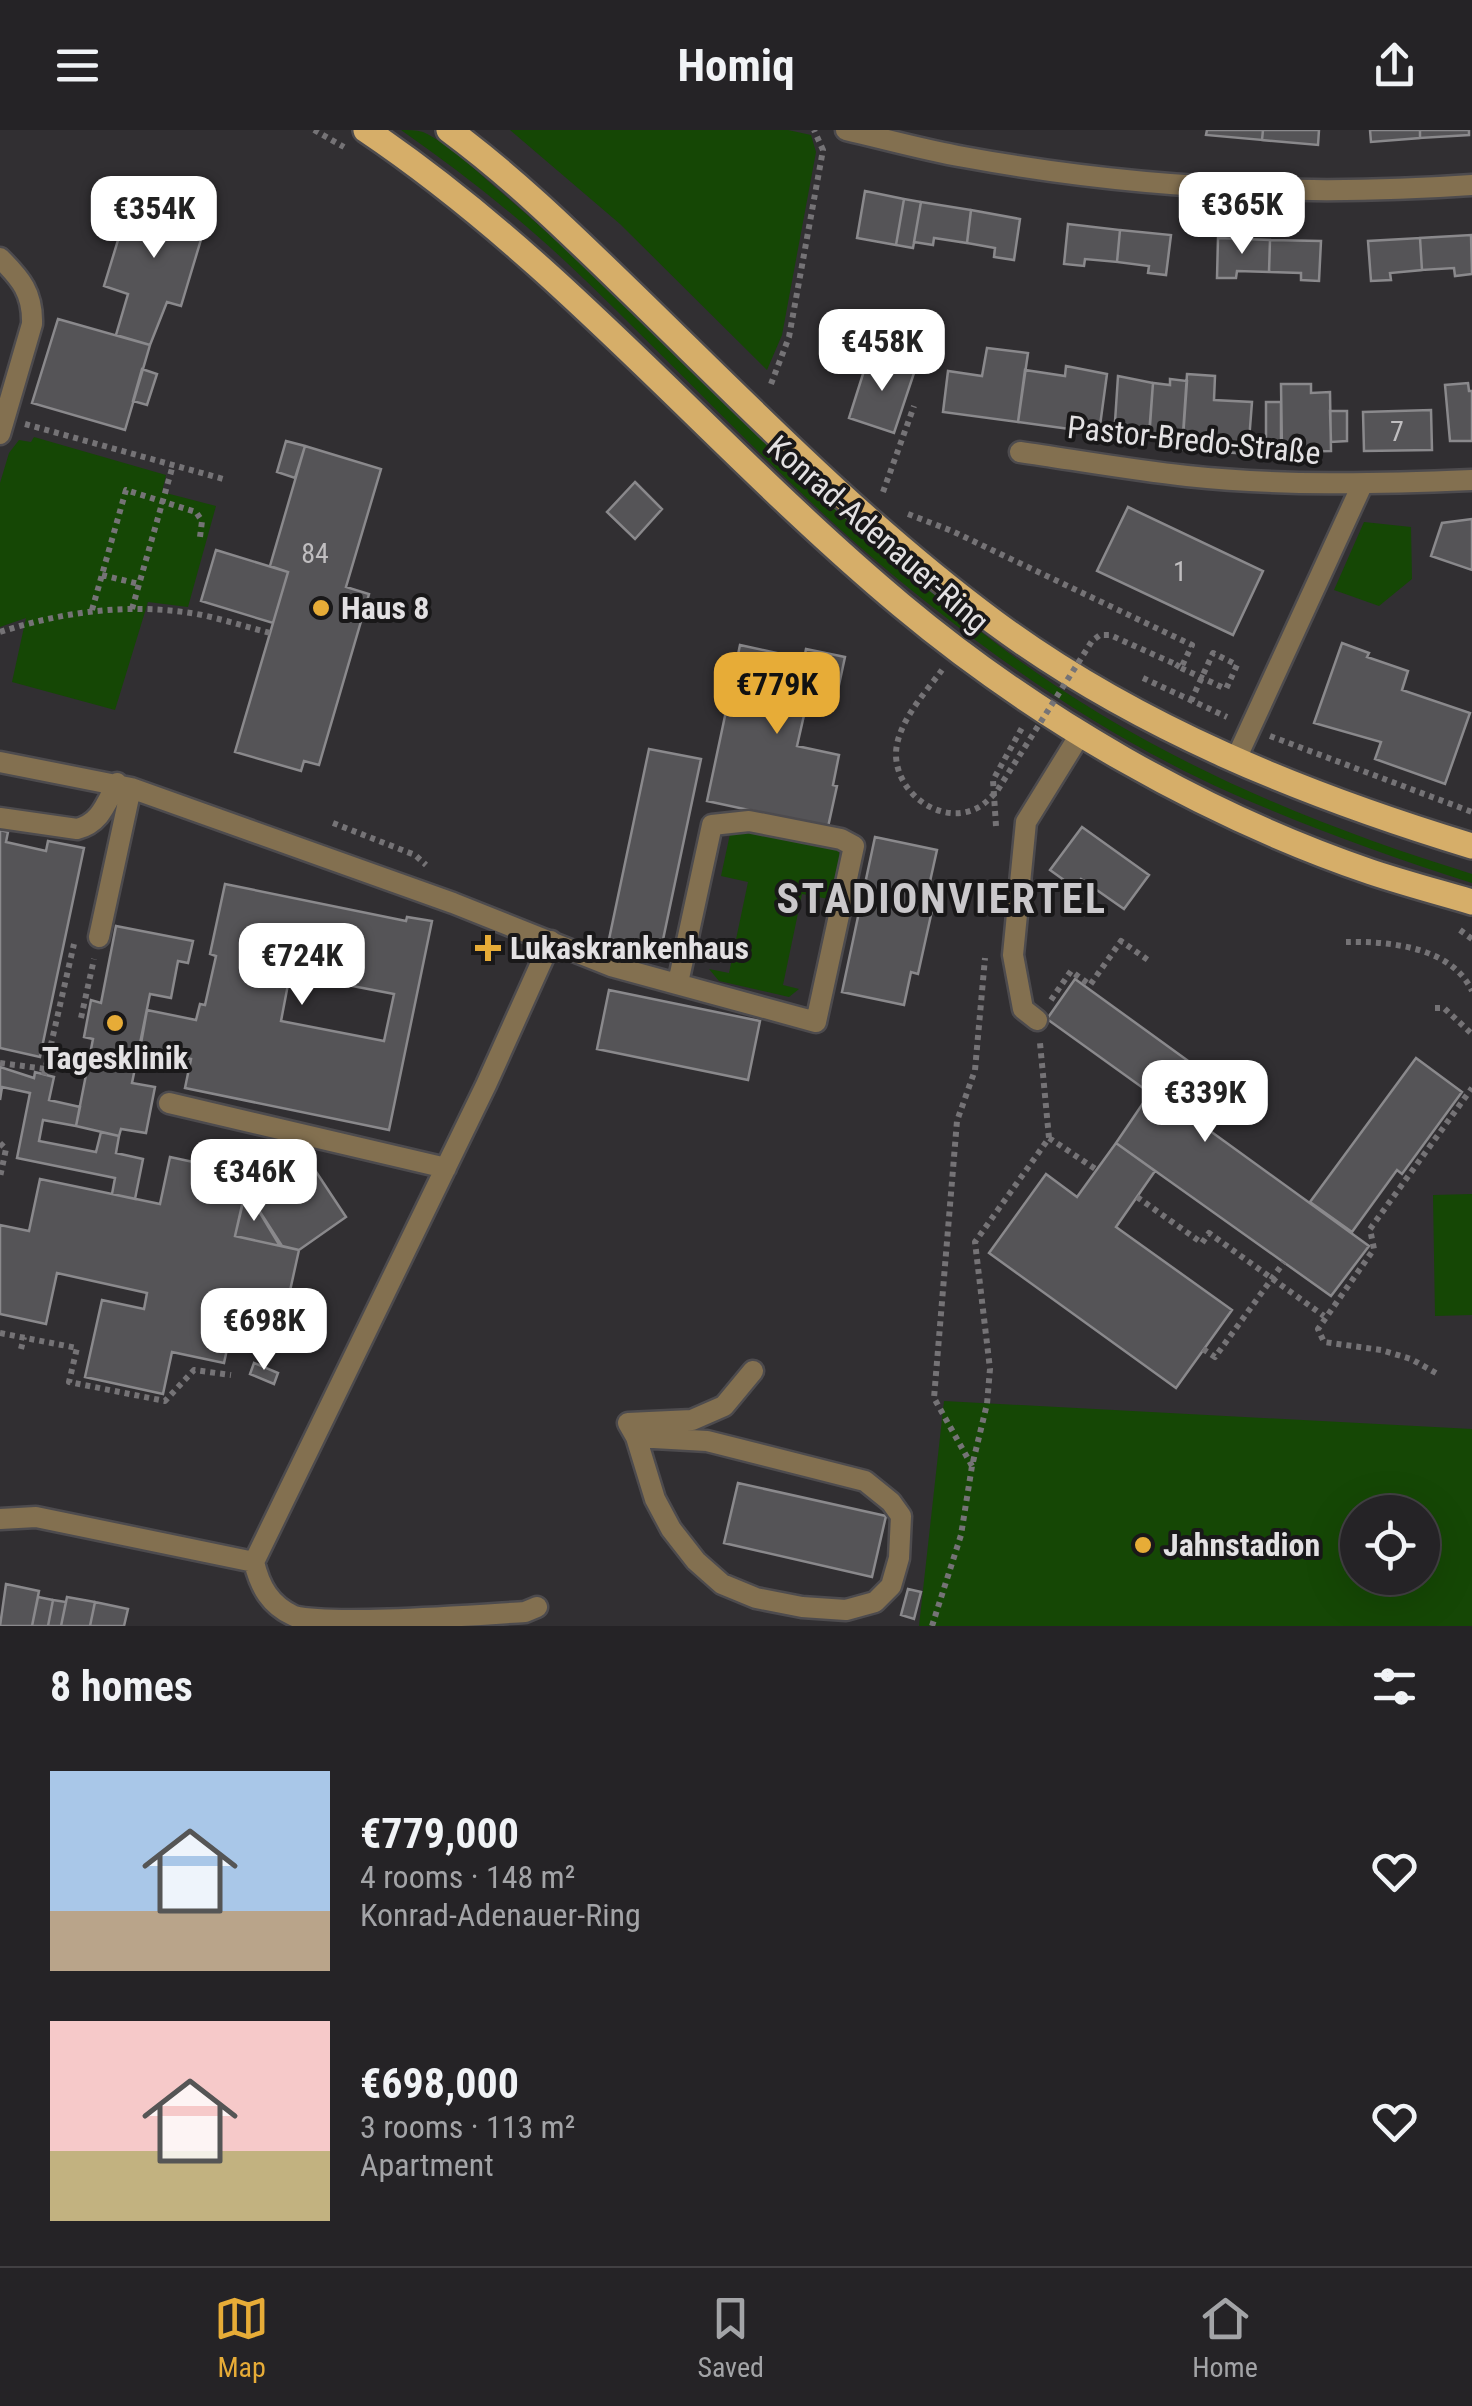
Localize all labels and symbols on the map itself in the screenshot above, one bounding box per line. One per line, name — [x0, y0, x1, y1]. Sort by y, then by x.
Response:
pin: €365K — [1172, 172, 1312, 257]
pin: €354K — [84, 176, 224, 261]
pin: €458K — [812, 309, 952, 394]
street label: Pastor-Bredo-Straße — [1066, 408, 1322, 472]
house number: 7 — [1390, 415, 1404, 448]
street label: Konrad-Adenauer-Ring — [760, 428, 996, 640]
house number: 84 — [301, 537, 329, 570]
house number: 1 — [1173, 555, 1187, 588]
place label: Haus 8 — [341, 589, 430, 627]
marker: Haus 8 — [310, 597, 332, 619]
pin: €779K — [707, 652, 847, 737]
district label: STADIONVIERTEL — [776, 874, 1108, 923]
pin: €724K — [232, 923, 372, 1008]
place label: Lukaskrankenhaus — [510, 929, 749, 967]
marker: Lukaskrankenhaus — [475, 935, 501, 961]
marker: Tagesklinik — [104, 1012, 126, 1034]
place label: Tagesklinik — [42, 1039, 189, 1077]
pin: €339K — [1135, 1060, 1275, 1145]
pin: €346K — [184, 1139, 324, 1224]
pin: €698K — [194, 1288, 334, 1373]
place label: Jahnstadion — [1163, 1526, 1320, 1564]
marker: Jahnstadion — [1132, 1534, 1154, 1556]

